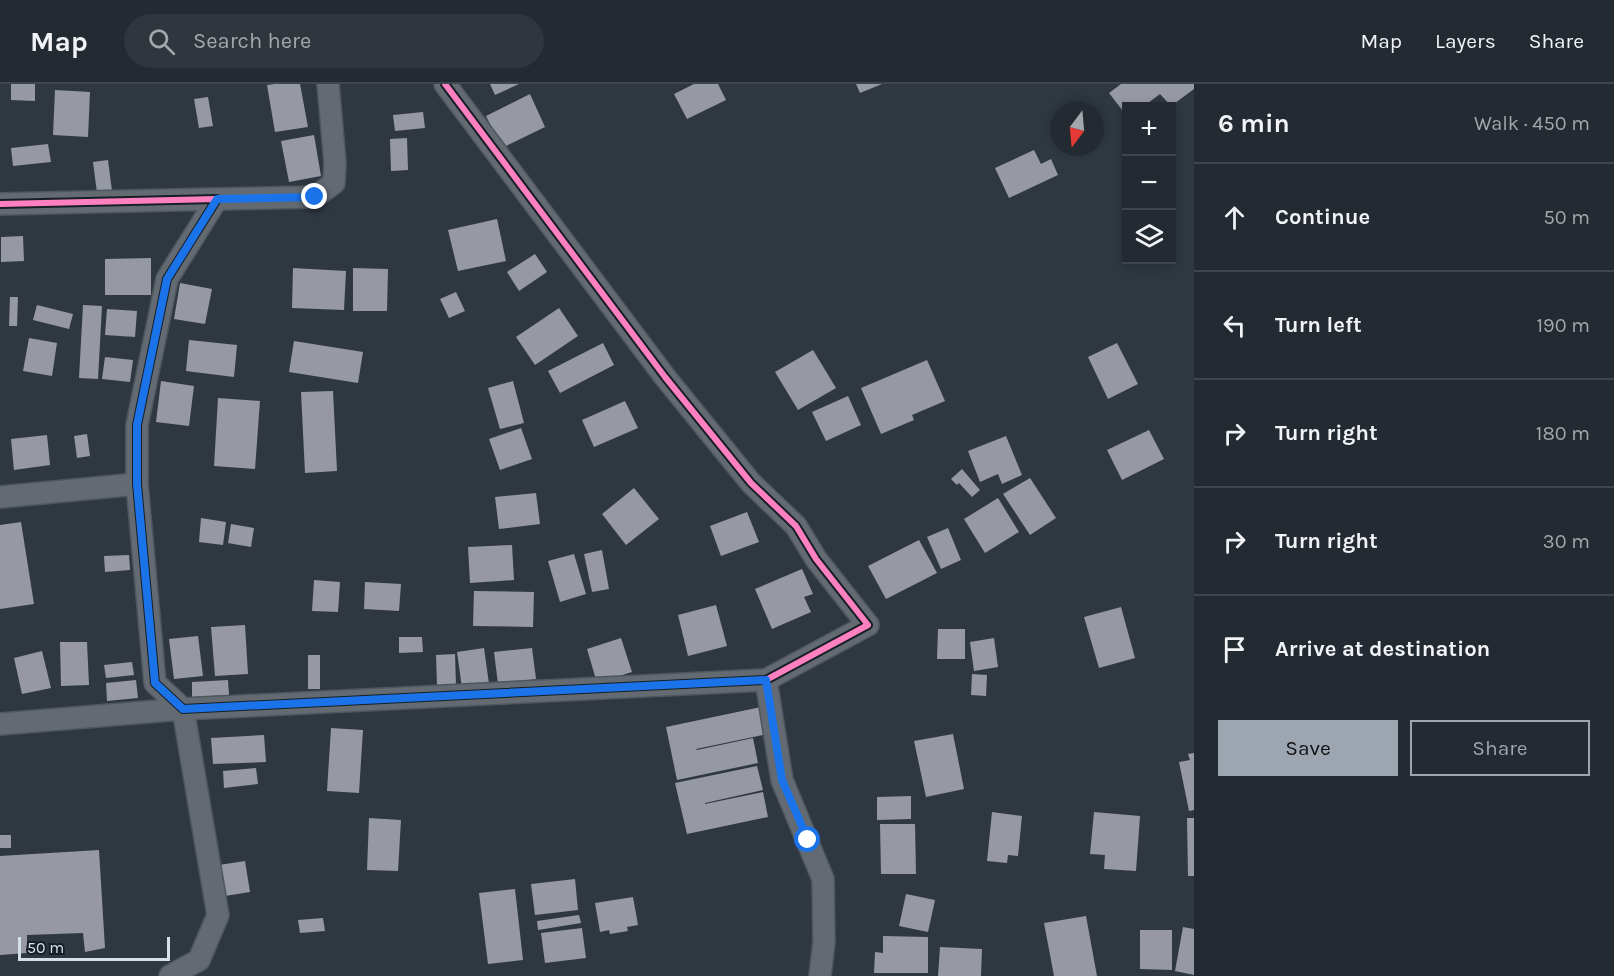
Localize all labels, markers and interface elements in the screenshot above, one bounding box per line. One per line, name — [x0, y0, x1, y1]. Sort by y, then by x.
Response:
search box — [124, 14, 544, 68]
text: Map — [30, 25, 88, 58]
icon: search — [145, 25, 178, 58]
text: Search here — [193, 28, 311, 54]
text: Map — [1360, 29, 1402, 53]
text: Layers — [1435, 29, 1496, 53]
text: Share — [1529, 29, 1584, 53]
north arrow — [1050, 102, 1104, 156]
map controls — [1122, 102, 1176, 264]
button: + — [1122, 102, 1176, 156]
text: 6 min — [1218, 108, 1290, 139]
text: Walk · 450 m — [1474, 112, 1590, 135]
button: − — [1122, 156, 1176, 210]
route end — [301, 183, 327, 209]
icon: ahead — [1218, 201, 1251, 234]
text: Continue — [1275, 204, 1370, 230]
text: 50 m — [1543, 206, 1590, 229]
button: layers — [1122, 210, 1176, 264]
icon: left — [1218, 309, 1251, 342]
text: Turn left — [1275, 312, 1362, 338]
text: 190 m — [1536, 314, 1590, 337]
icon: right — [1218, 417, 1251, 450]
text: Turn right — [1275, 420, 1378, 446]
text: 180 m — [1536, 422, 1590, 445]
icon: right — [1218, 525, 1251, 558]
text: Turn right — [1275, 528, 1378, 554]
text: 30 m — [1543, 530, 1590, 553]
icon: arrive — [1218, 633, 1251, 666]
text: Arrive at destination — [1275, 636, 1490, 662]
button: Save — [1218, 720, 1398, 776]
button: Share — [1410, 720, 1590, 776]
route start — [794, 826, 820, 852]
scale bar — [18, 934, 170, 962]
text: 50 m — [27, 938, 64, 957]

